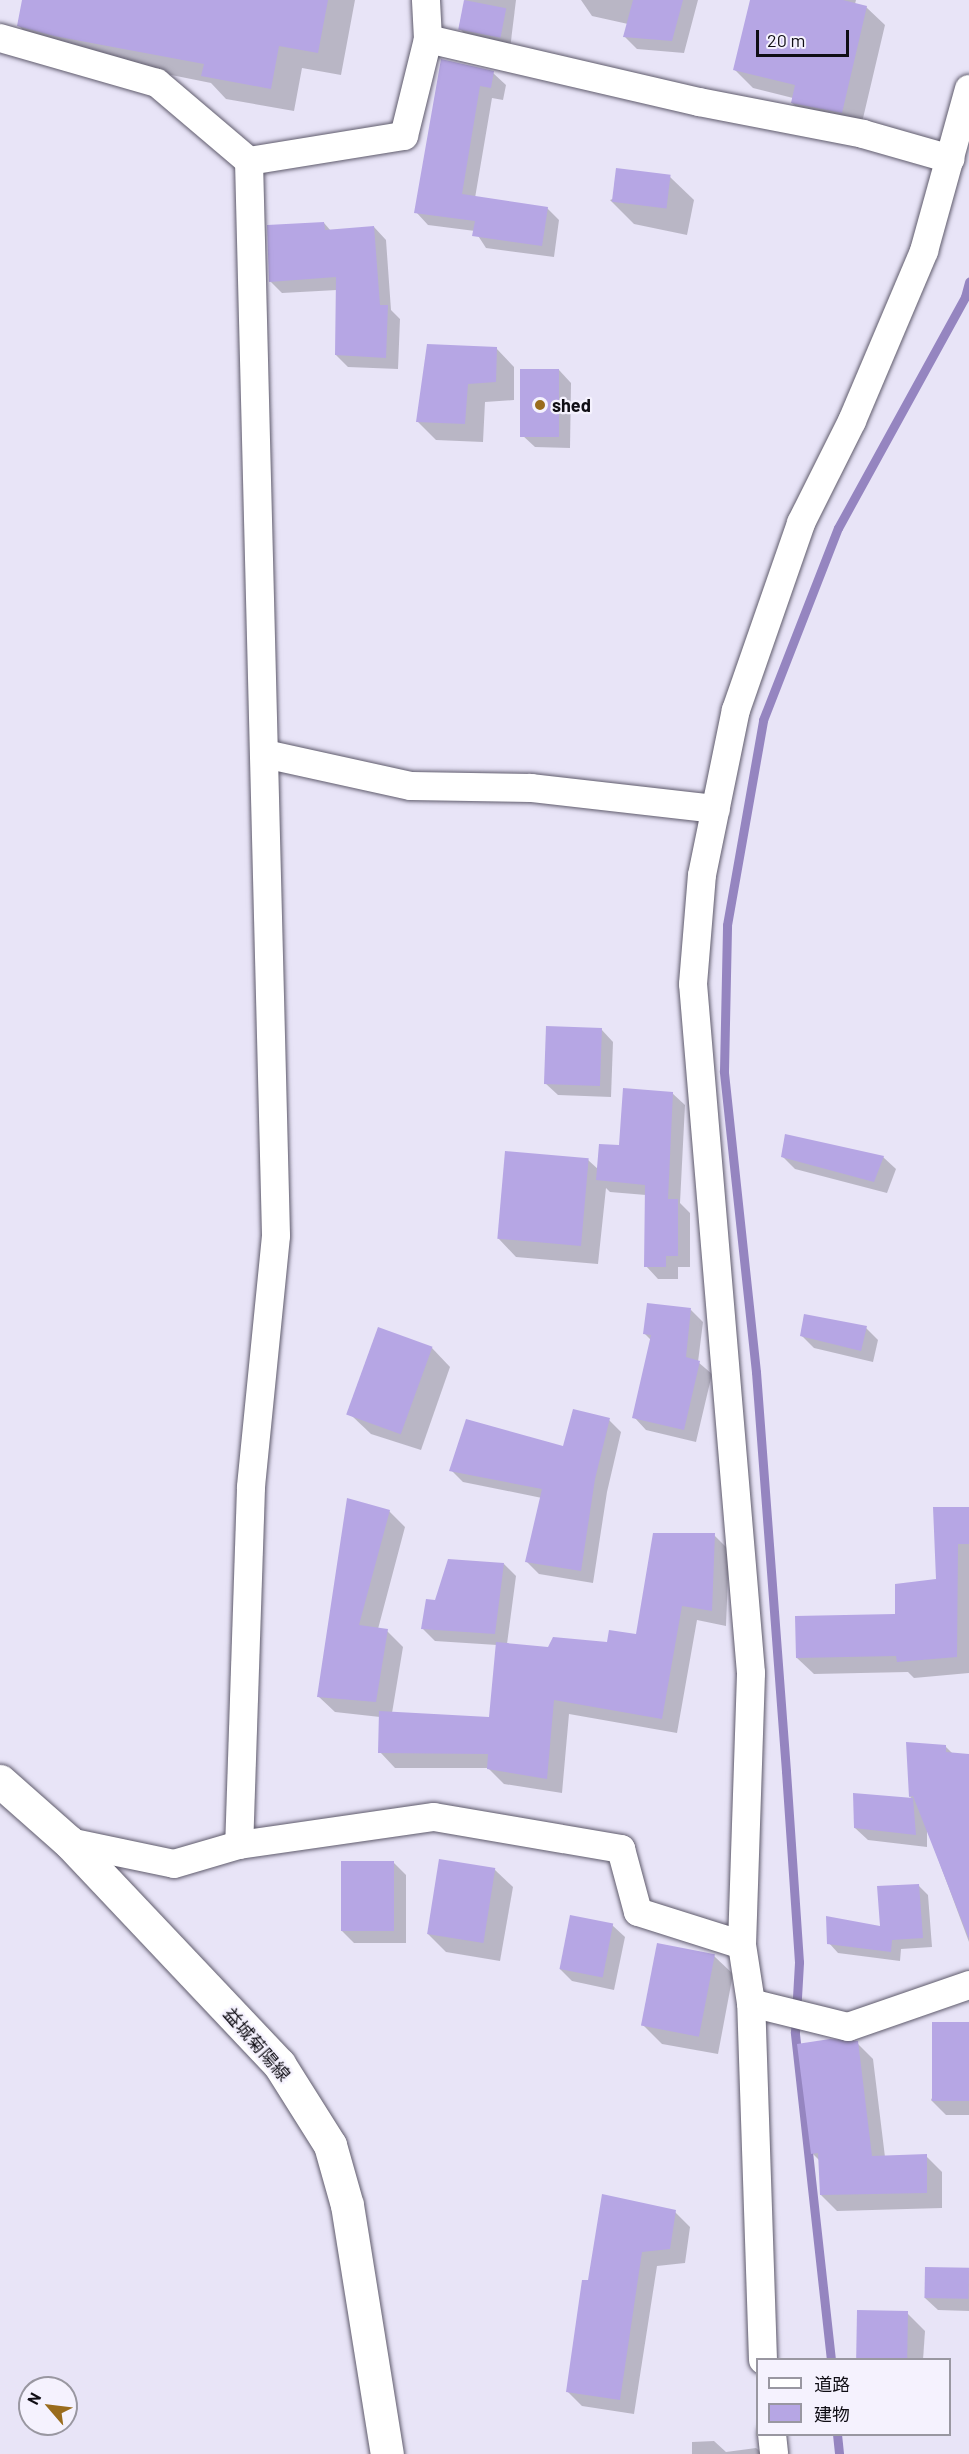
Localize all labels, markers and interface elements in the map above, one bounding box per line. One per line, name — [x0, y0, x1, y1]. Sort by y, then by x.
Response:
scale bar — [759, 18, 852, 56]
text: 20 m — [767, 29, 805, 51]
place label: shed — [552, 394, 591, 416]
marker: shed — [533, 398, 547, 412]
street label: 益城菊陽線 — [219, 2003, 295, 2085]
legend — [756, 2358, 951, 2436]
text: 道路 — [814, 2373, 850, 2395]
north arrow — [18, 2376, 78, 2436]
text: N — [23, 2389, 44, 2407]
text: 建物 — [814, 2403, 850, 2425]

